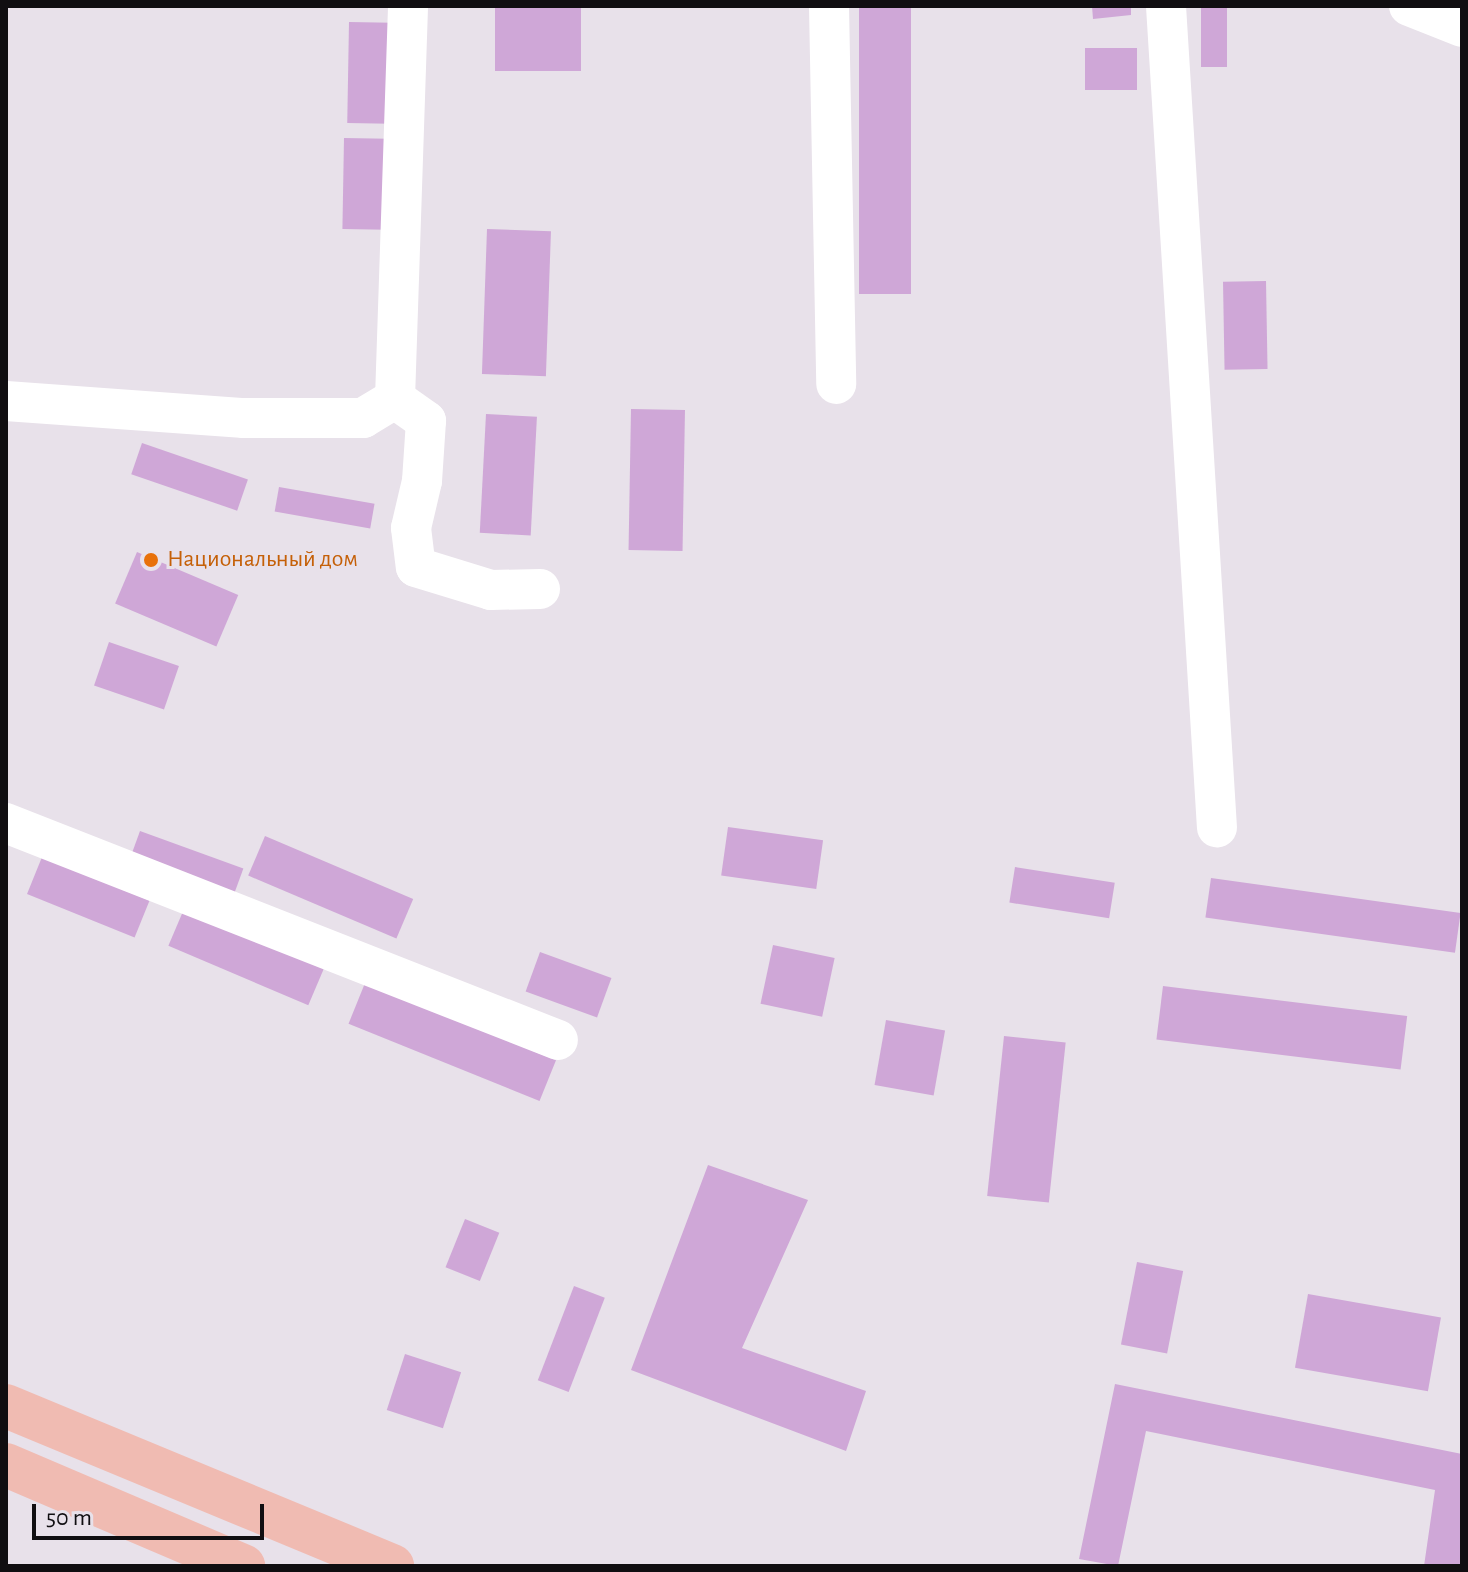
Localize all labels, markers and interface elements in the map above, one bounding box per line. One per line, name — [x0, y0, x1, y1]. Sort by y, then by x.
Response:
place label: Национальный дом — [167, 546, 358, 574]
marker: Национальный дом — [142, 551, 160, 569]
scale bar — [36, 1488, 268, 1538]
text: 50 m — [46, 1506, 92, 1530]

